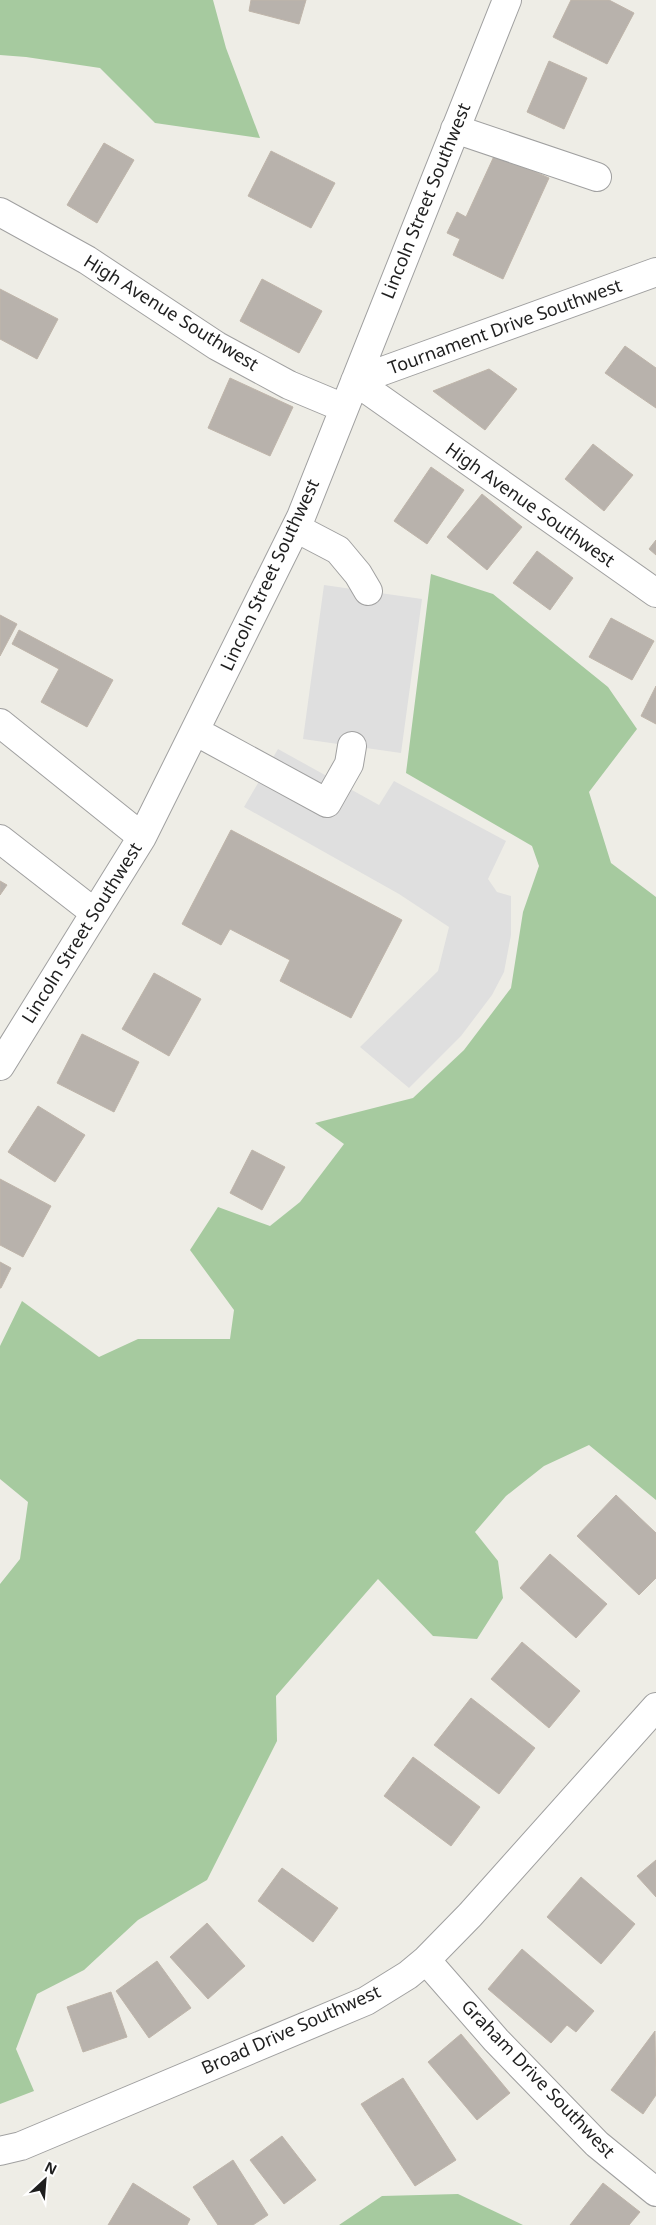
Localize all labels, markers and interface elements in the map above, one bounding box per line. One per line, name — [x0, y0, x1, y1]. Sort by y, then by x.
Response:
street label: Lincoln Street Southwest — [375, 99, 476, 302]
street label: High Avenue Southwest — [80, 249, 264, 376]
street label: Tournament Drive Southwest — [385, 272, 625, 380]
street label: High Avenue Southwest — [441, 437, 620, 572]
street label: Lincoln Street Southwest — [214, 474, 324, 674]
street label: Lincoln Street Southwest — [16, 837, 147, 1027]
street label: Broad Drive Southwest — [197, 1979, 384, 2079]
street label: Graham Drive Southwest — [457, 1994, 621, 2163]
north arrow — [20, 2155, 70, 2205]
text: N — [42, 2157, 60, 2179]

